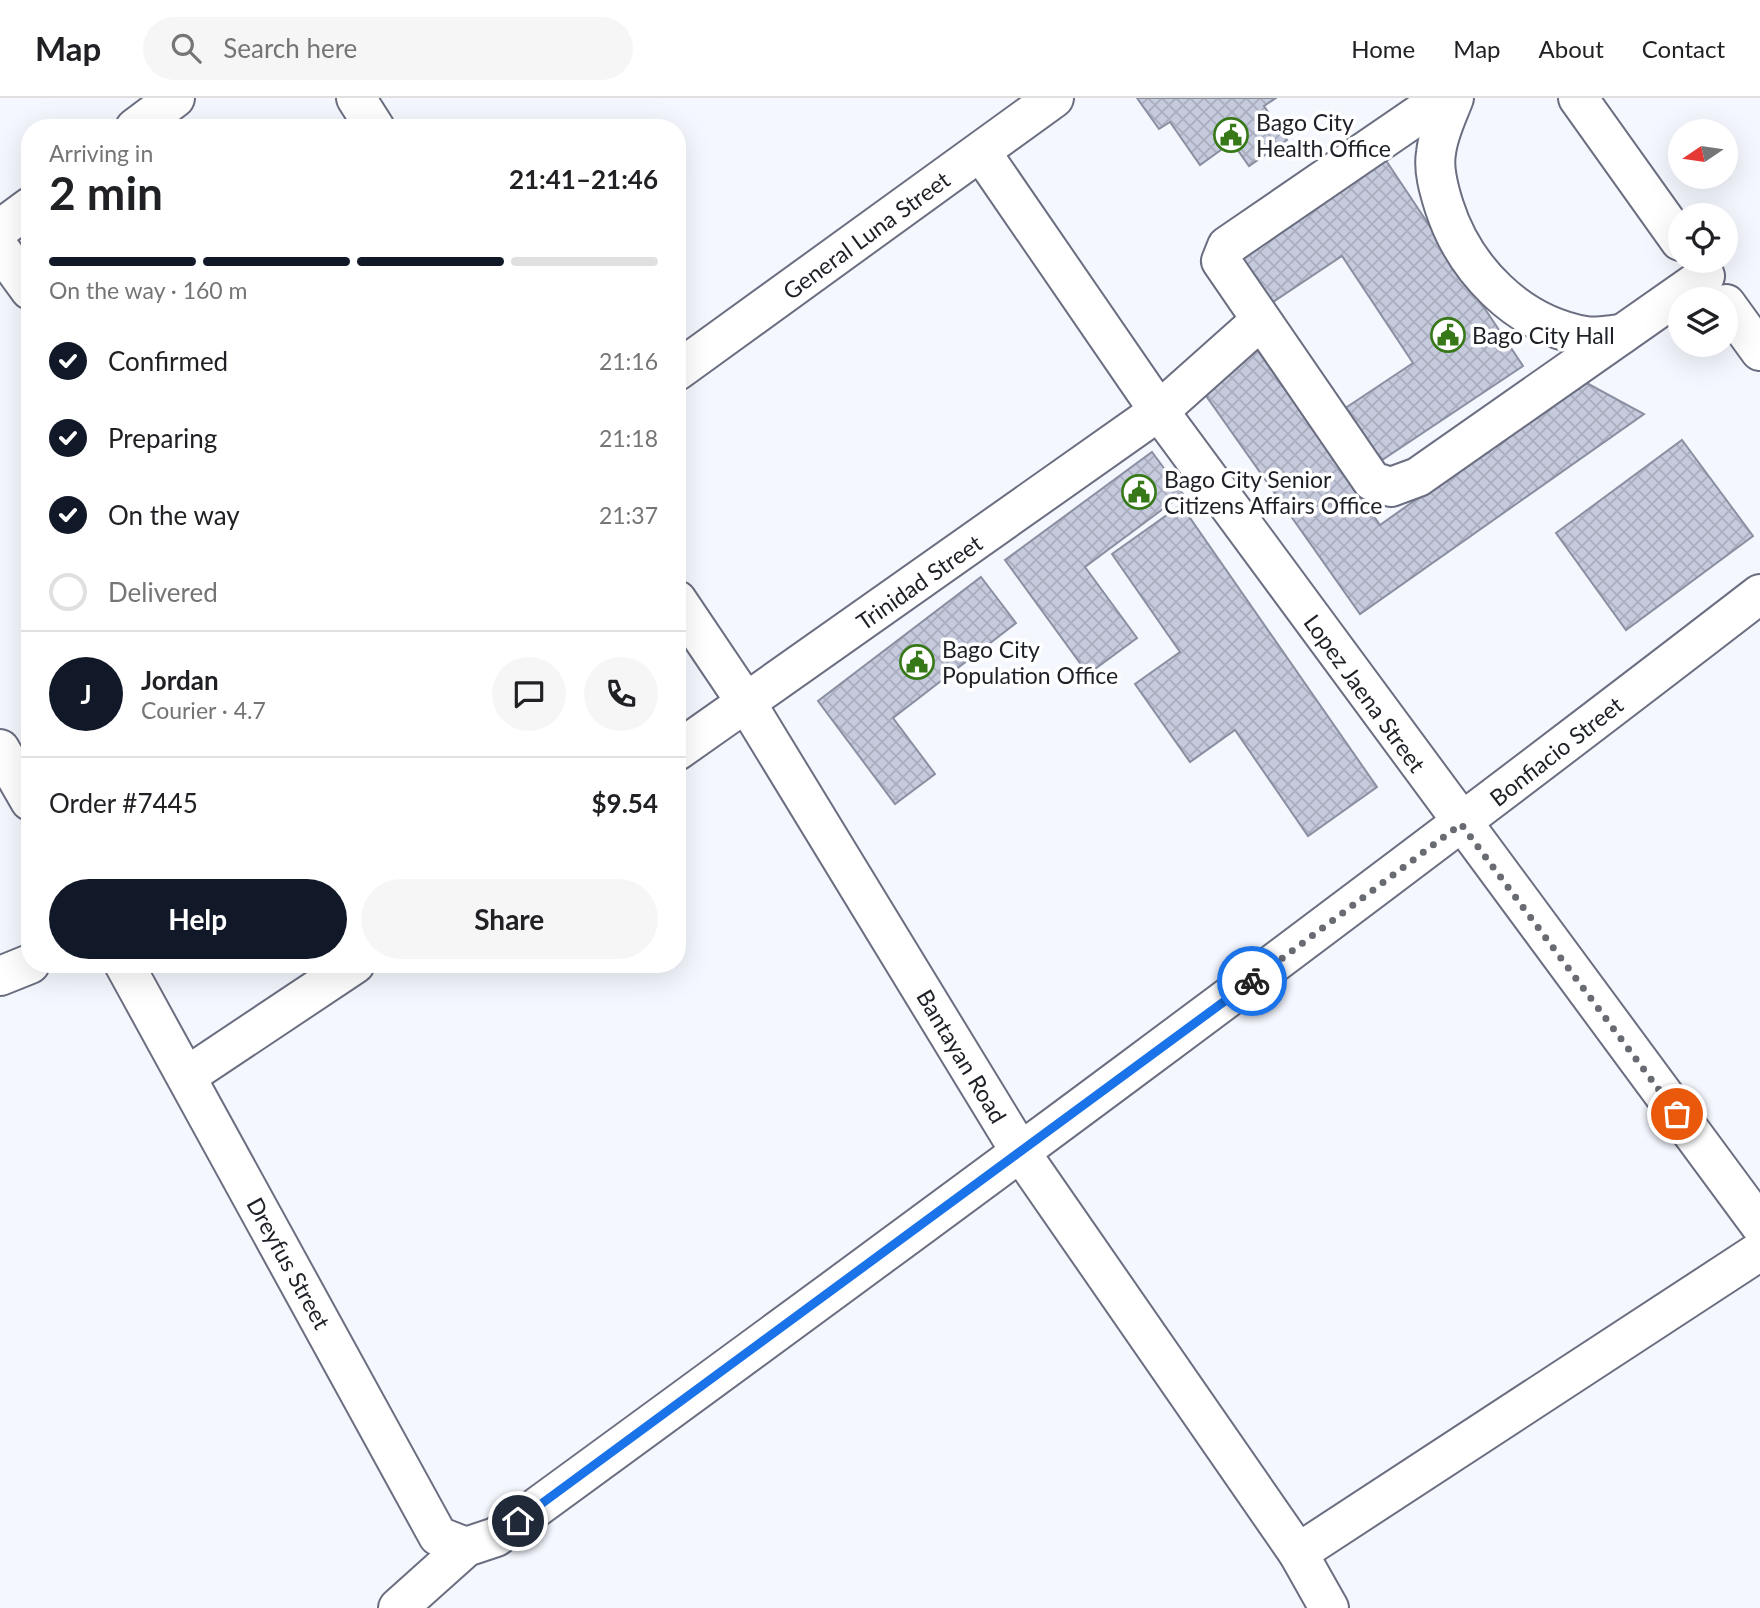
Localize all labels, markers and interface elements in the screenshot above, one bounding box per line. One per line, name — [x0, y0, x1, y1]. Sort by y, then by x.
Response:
search box — [143, 17, 633, 80]
text: Map — [35, 28, 101, 68]
icon: search — [167, 29, 205, 67]
text: Search here — [223, 32, 357, 64]
text: Home — [1351, 34, 1415, 63]
text: Map — [1453, 34, 1501, 63]
text: About — [1539, 34, 1604, 63]
text: Contact — [1642, 34, 1725, 63]
place label: Bago City Health Office — [1256, 108, 1391, 162]
public building icon: Bago City Health Office — [1212, 116, 1250, 154]
north arrow — [1668, 119, 1738, 189]
map controls — [1668, 119, 1738, 357]
text: Arriving in — [49, 139, 153, 167]
text: 21:41–21:46 — [509, 163, 658, 195]
text: 2 min — [49, 165, 163, 220]
street label: General Luna Street — [777, 165, 955, 305]
button: locate — [1668, 203, 1738, 273]
text: On the way · 160 m — [49, 276, 248, 304]
button: layers — [1668, 287, 1738, 357]
public building icon: Bago City Hall — [1429, 316, 1467, 354]
place label: Bago City Hall — [1472, 321, 1615, 349]
icon: check — [49, 342, 87, 380]
text: Confirmed — [108, 345, 228, 377]
text: 21:16 — [599, 347, 658, 375]
icon: check — [49, 419, 87, 457]
text: Preparing — [108, 422, 217, 454]
text: 21:18 — [599, 424, 658, 452]
place label: Bago City Senior Citizens Affairs Office — [1164, 465, 1382, 519]
public building icon: Bago City Senior Citizens Affairs Office — [1120, 473, 1158, 511]
icon: check — [49, 496, 87, 534]
text: On the way — [108, 499, 240, 531]
text: 21:37 — [599, 501, 658, 529]
street label: Trinidad Street — [851, 528, 988, 636]
text: Delivered — [108, 576, 218, 608]
street label: Lopez Jaena Street — [1298, 609, 1432, 778]
place label: Bago City Population Office — [942, 635, 1118, 689]
public building icon: Bago City Population Office — [898, 643, 936, 681]
button: chat — [492, 657, 566, 731]
button: phone — [584, 657, 658, 731]
text: Jordan — [141, 664, 219, 696]
text: J — [80, 678, 92, 710]
street label: Bonfiacio Street — [1484, 690, 1629, 812]
text: Courier · 4.7 — [141, 696, 266, 724]
text: Order #7445 — [49, 787, 198, 819]
text: $9.54 — [592, 787, 658, 819]
button: Help — [49, 879, 347, 959]
button: Share — [361, 879, 658, 959]
courier — [1217, 946, 1287, 1016]
icon: bike — [1233, 962, 1271, 1000]
street label: Bantayan Road — [911, 984, 1013, 1128]
pin — [1647, 1084, 1707, 1144]
icon: bag — [1658, 1095, 1696, 1133]
street label: Dreyfus Street — [241, 1192, 337, 1334]
pin — [488, 1491, 548, 1551]
icon: home — [499, 1502, 537, 1540]

